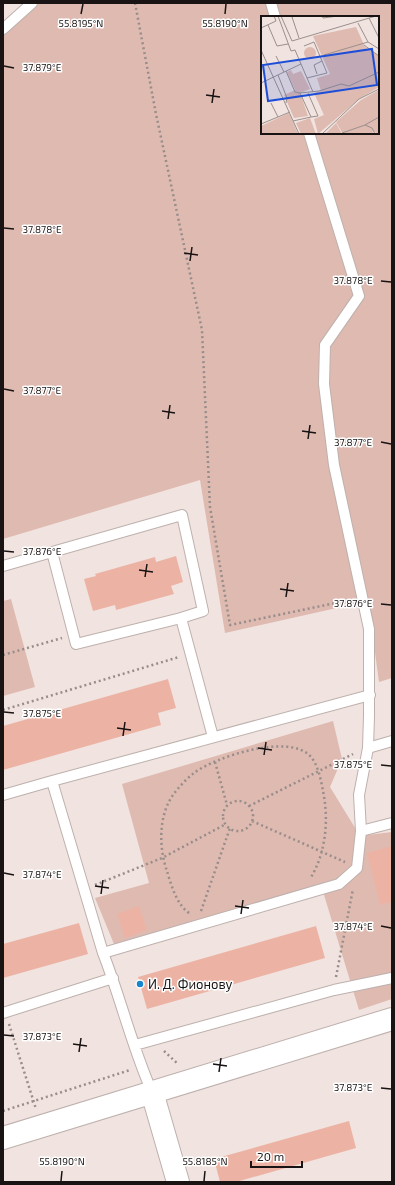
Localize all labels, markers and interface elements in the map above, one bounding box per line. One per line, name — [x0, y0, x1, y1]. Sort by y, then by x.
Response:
inset map — [261, 16, 379, 134]
text: 55.8195°N — [59, 17, 103, 29]
text: 55.8190°N — [202, 17, 248, 29]
text: 37.879°E — [23, 61, 62, 73]
text: 37.878°E — [23, 223, 62, 235]
text: 37.878°E — [334, 274, 373, 286]
text: 37.877°E — [23, 384, 61, 396]
text: 37.877°E — [334, 436, 372, 448]
text: 37.876°E — [23, 545, 62, 557]
text: 37.876°E — [334, 597, 373, 609]
text: 37.875°E — [23, 707, 62, 719]
text: 37.875°E — [334, 758, 373, 770]
text: 37.874°E — [22, 868, 62, 880]
text: 37.874°E — [333, 920, 373, 932]
place label: И. Д. Фионову — [148, 976, 233, 992]
marker: И. Д. Фионову — [135, 979, 145, 989]
text: 37.873°E — [23, 1030, 62, 1042]
text: 37.873°E — [334, 1081, 373, 1093]
scale bar — [251, 1143, 302, 1169]
text: 20 m — [257, 1149, 284, 1163]
text: 55.8190°N — [39, 1155, 85, 1167]
text: 55.8185°N — [182, 1155, 228, 1167]

